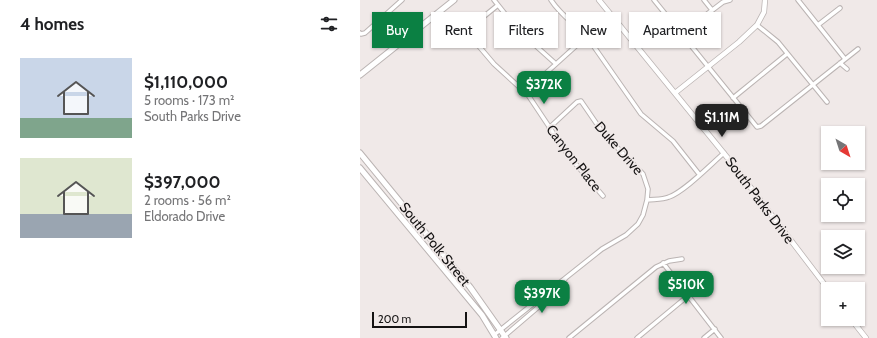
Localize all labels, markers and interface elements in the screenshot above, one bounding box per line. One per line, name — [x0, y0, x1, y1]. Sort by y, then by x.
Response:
chip: Buy — [372, 12, 423, 48]
chip: Rent — [431, 12, 486, 48]
chip: Filters — [494, 12, 558, 48]
chip: New — [566, 12, 621, 48]
chip: Apartment — [629, 12, 721, 48]
icon: filters — [318, 13, 340, 35]
text: 4 homes — [20, 14, 84, 34]
pin: $372K — [516, 71, 572, 105]
text: $1,110,000 — [144, 72, 228, 92]
icon: home — [52, 74, 100, 122]
text: $372K — [526, 76, 562, 92]
text: 5 rooms · 173 m² — [144, 92, 234, 108]
pin: $1.11M — [689, 104, 755, 138]
text: South Parks Drive — [144, 108, 241, 124]
text: $1.11M — [704, 109, 740, 125]
street label: Duke Drive — [591, 118, 647, 178]
street label: Canyon Place — [542, 121, 606, 195]
north arrow — [821, 126, 865, 170]
map controls — [821, 126, 865, 326]
street label: South Parks Drive — [721, 153, 799, 247]
text: $397,000 — [144, 172, 220, 192]
icon: home — [52, 174, 100, 222]
button: locate — [821, 178, 865, 222]
text: 2 rooms · 56 m² — [144, 192, 231, 208]
street label: South Polk Street — [396, 198, 475, 290]
text: Eldorado Drive — [144, 208, 225, 224]
button: layers — [821, 230, 865, 274]
pin: $510K — [658, 271, 714, 305]
text: $510K — [668, 276, 704, 292]
pin: $397K — [514, 280, 570, 314]
button: + — [821, 282, 865, 326]
text: $397K — [524, 285, 560, 301]
scale bar — [372, 310, 467, 329]
text: 200 m — [378, 312, 411, 326]

